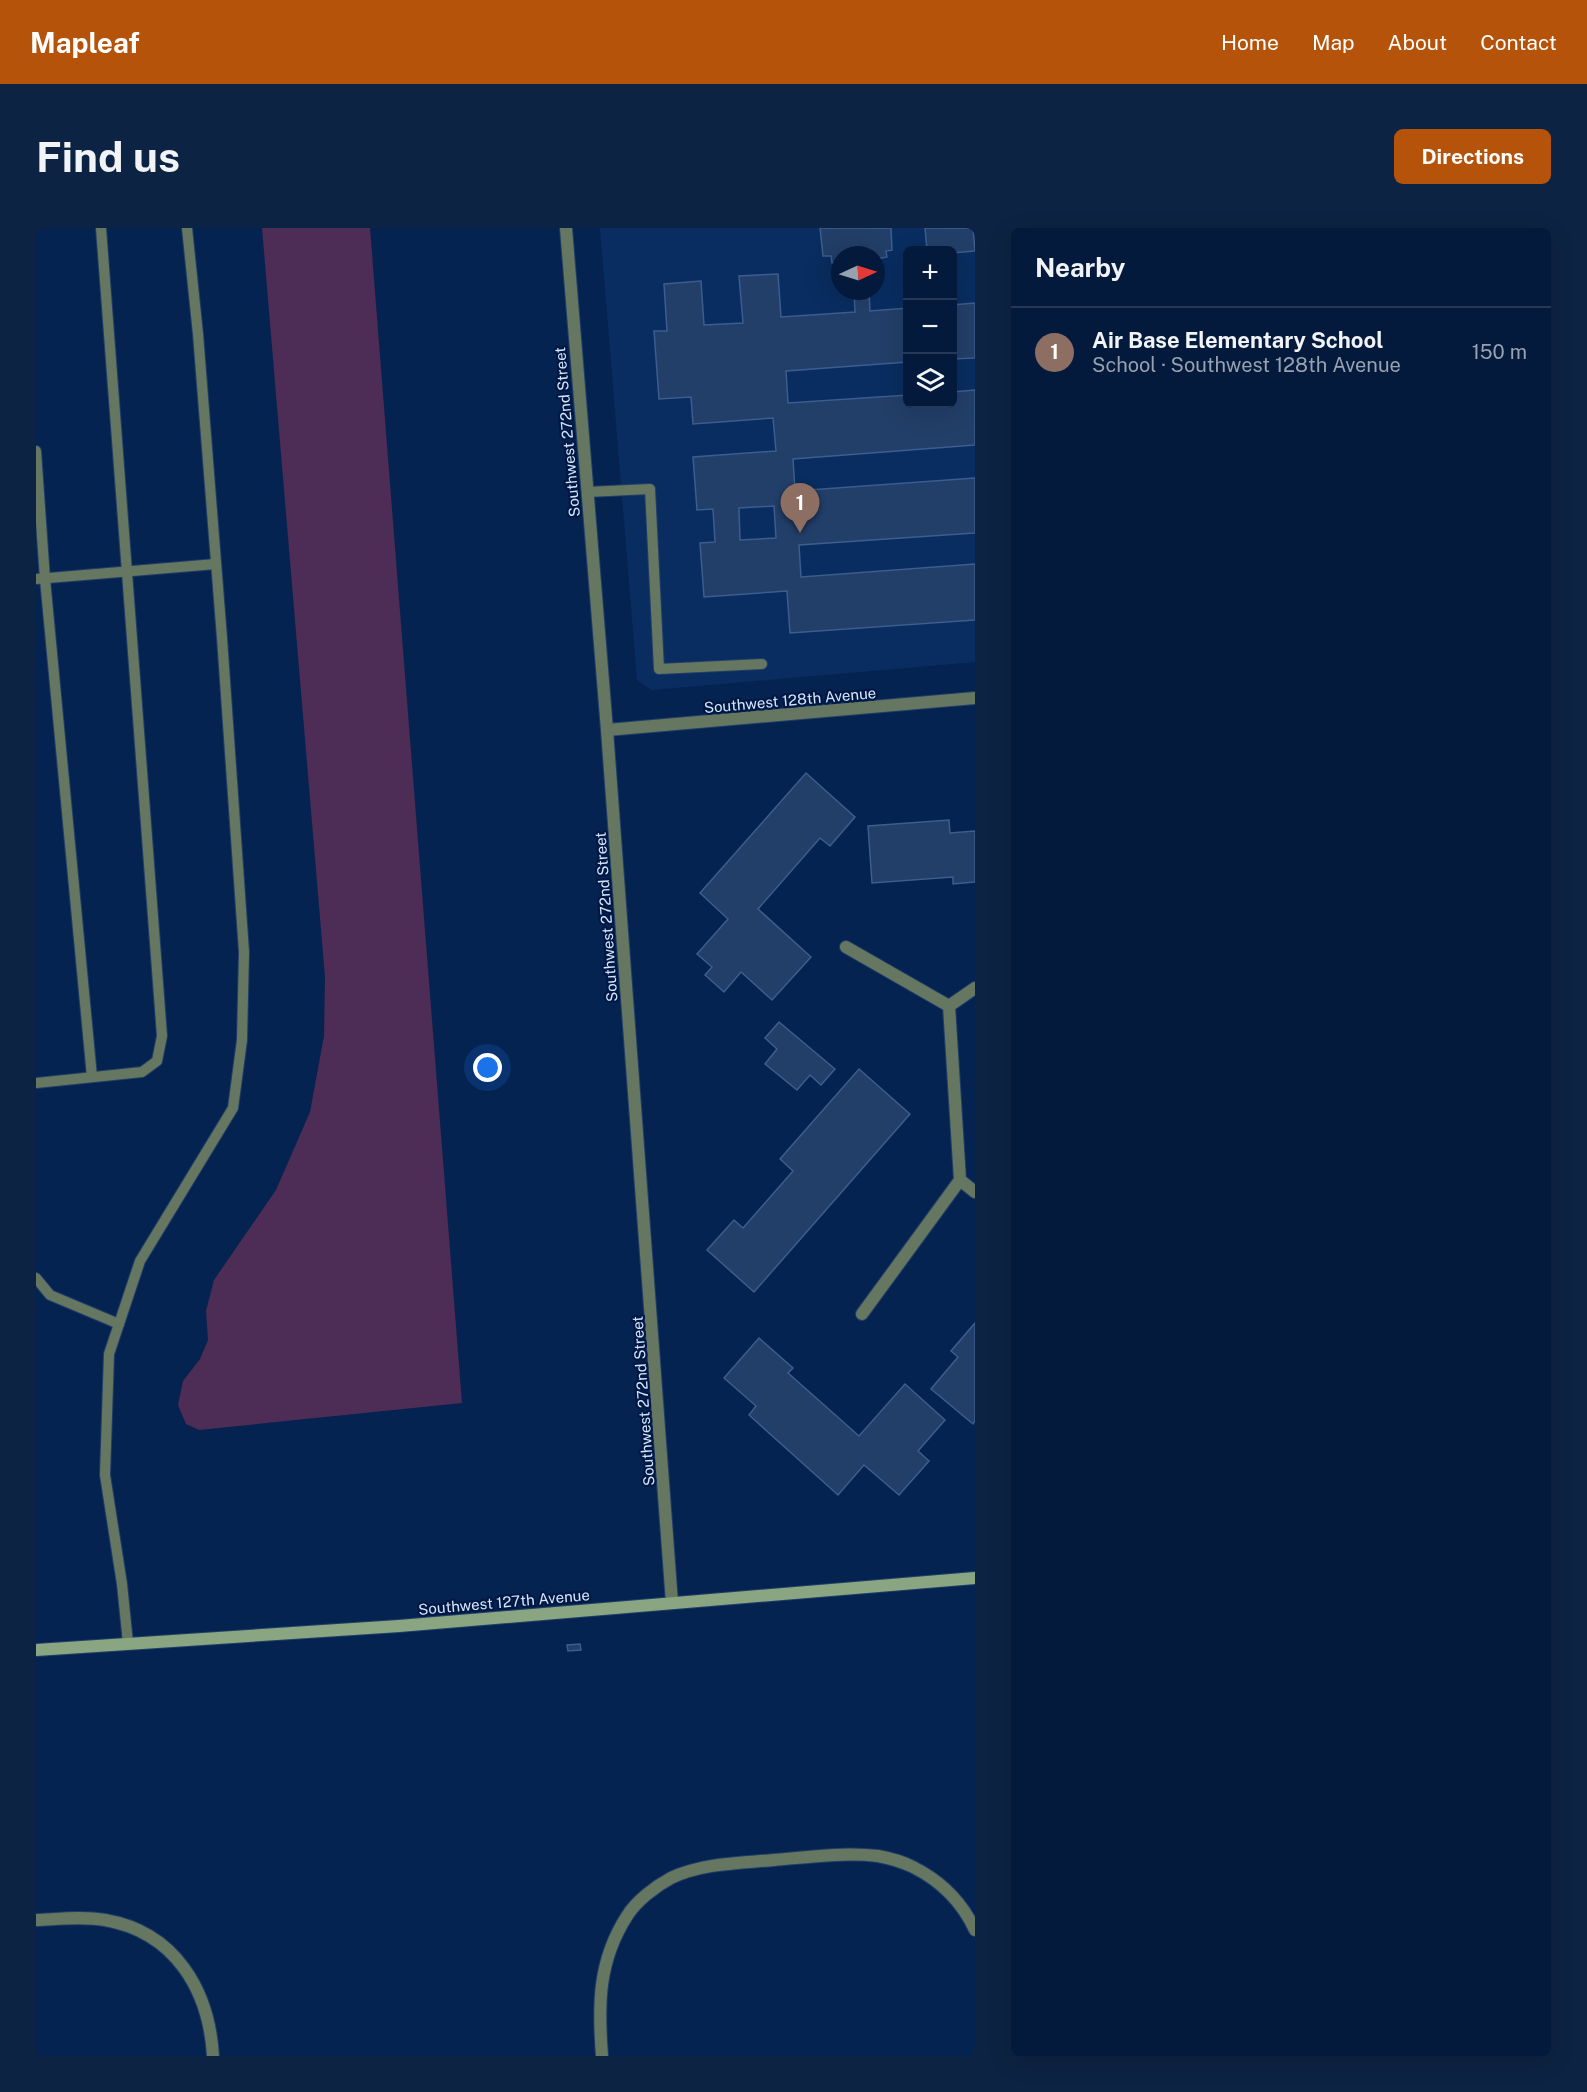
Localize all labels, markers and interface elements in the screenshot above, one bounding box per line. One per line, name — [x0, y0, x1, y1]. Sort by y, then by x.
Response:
text: Mapleaf — [30, 26, 140, 59]
text: Home — [1221, 30, 1279, 55]
text: Map — [1312, 30, 1355, 55]
text: About — [1388, 30, 1447, 55]
text: Contact — [1480, 30, 1557, 55]
button: Directions — [1394, 129, 1551, 184]
text: Find us — [36, 132, 180, 181]
north arrow — [831, 246, 885, 300]
map controls — [903, 246, 957, 408]
button: + — [903, 246, 957, 300]
text: Nearby — [1035, 252, 1125, 283]
button: − — [903, 300, 957, 354]
text: Air Base Elementary School — [1092, 327, 1383, 353]
text: 1 — [1050, 340, 1059, 364]
text: 150 m — [1472, 340, 1527, 364]
street label: Southwest 272nd Street — [551, 346, 583, 518]
text: School · Southwest 128th Avenue — [1092, 353, 1401, 377]
button: layers — [903, 354, 957, 408]
pin: 1 — [780, 484, 819, 533]
street label: Southwest 128th Avenue — [703, 684, 877, 716]
street label: Southwest 272nd Street — [592, 831, 620, 1003]
your location — [473, 1053, 502, 1082]
street label: Southwest 272nd Street — [629, 1315, 657, 1487]
street label: Southwest 127th Avenue — [418, 1586, 590, 1618]

